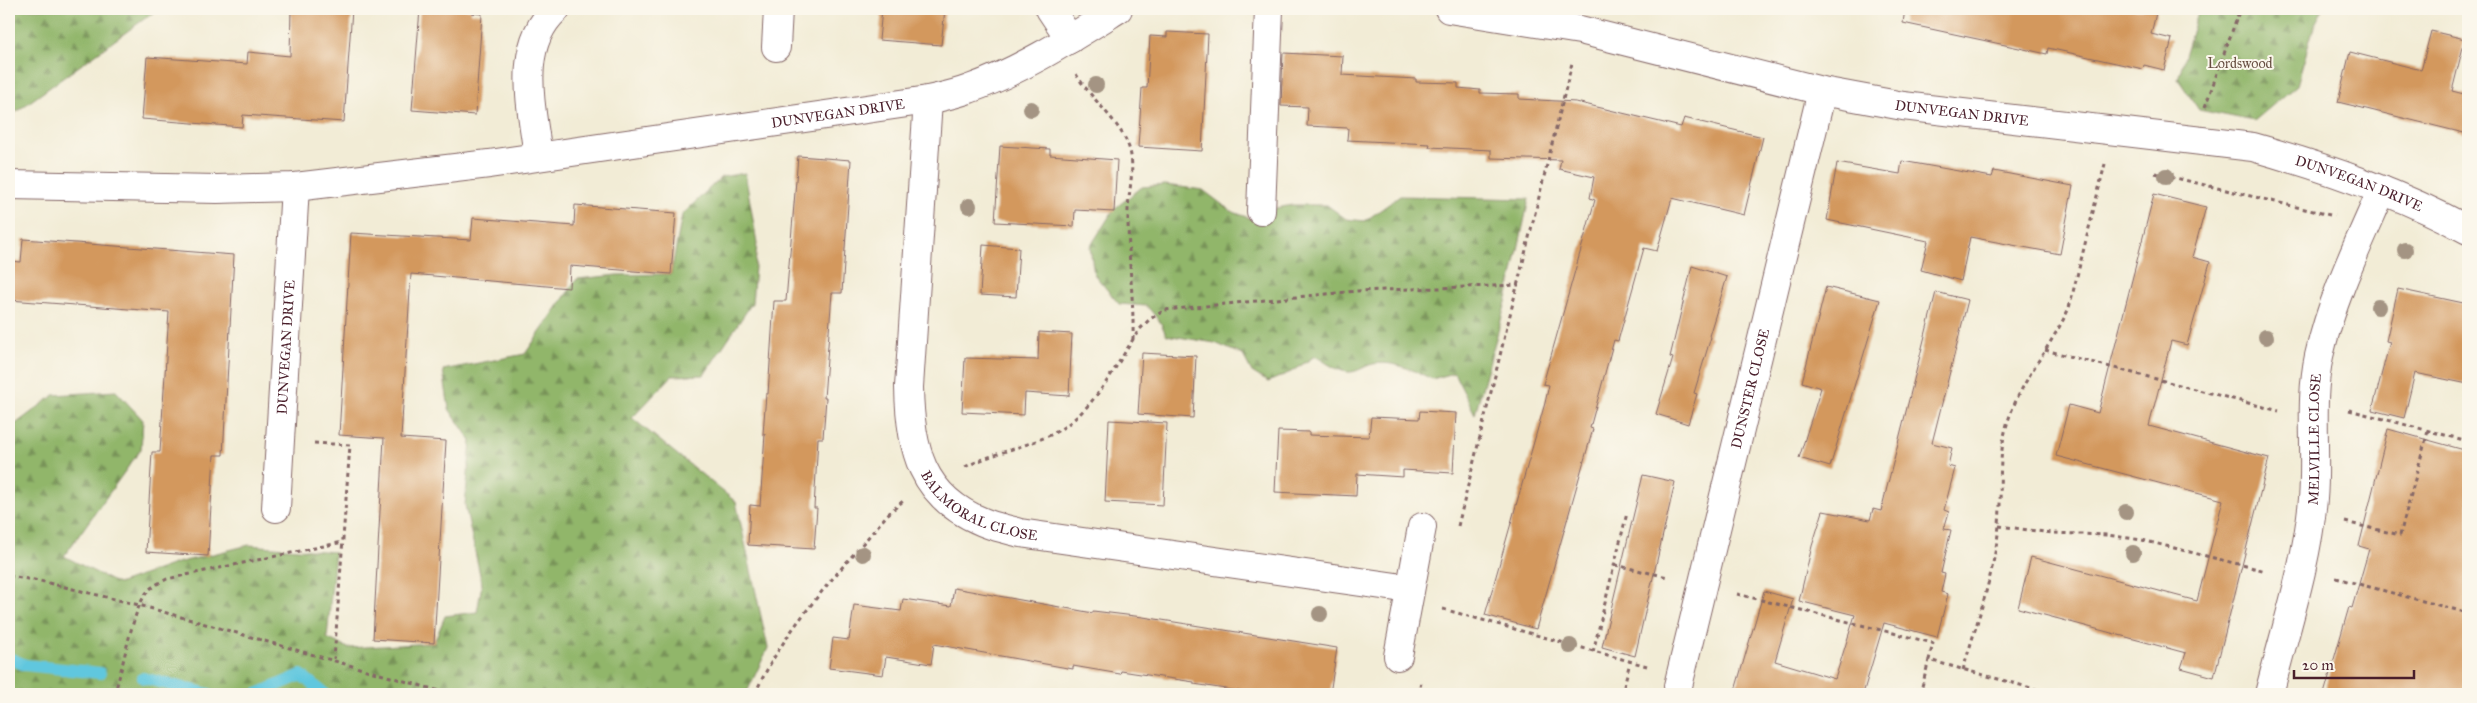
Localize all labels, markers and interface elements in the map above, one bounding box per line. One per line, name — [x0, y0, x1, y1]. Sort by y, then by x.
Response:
park label: Lordswood — [2207, 55, 2273, 72]
street label: DUNVEGAN DRIVE — [770, 95, 906, 131]
street label: DUNVEGAN DRIVE — [1894, 96, 2030, 129]
street label: DUNVEGAN DRIVE — [2293, 152, 2425, 215]
street label: DUNVEGAN DRIVE — [273, 280, 298, 415]
street label: DUNSTER CLOSE — [1727, 327, 1773, 450]
street label: MELVILLE CLOSE — [2304, 372, 2324, 506]
street label: BALMORAL CLOSE — [917, 467, 1039, 544]
scale bar — [2294, 648, 2414, 680]
text: 20 m — [2302, 656, 2334, 674]

